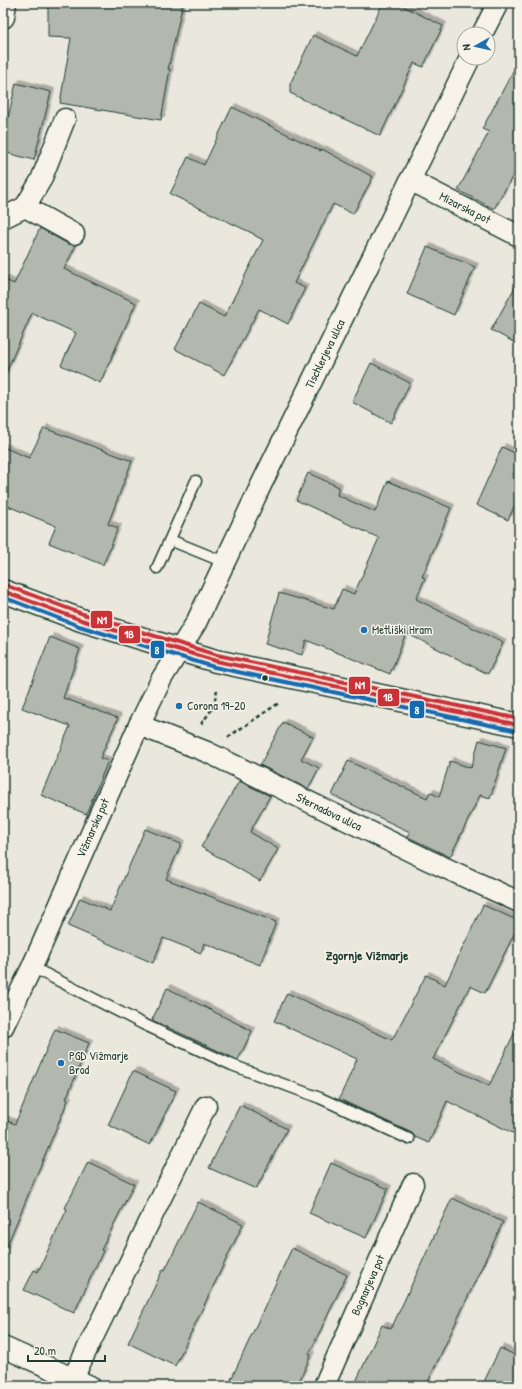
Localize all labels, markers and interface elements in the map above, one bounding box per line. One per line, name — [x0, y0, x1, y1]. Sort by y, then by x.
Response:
north arrow — [456, 26, 496, 66]
text: N — [459, 43, 473, 51]
street label: Mizarska pot — [437, 187, 495, 228]
street label: Tischlerjeva ulica — [300, 316, 349, 391]
line badge: N1 — [90, 610, 113, 629]
text: N1 — [97, 613, 107, 627]
place label: Metliški Hram — [372, 621, 432, 638]
line badge: 1B — [118, 625, 141, 644]
marker: Metliški Hram — [359, 625, 369, 635]
text: 1B — [124, 627, 134, 641]
line badge: 8 — [150, 640, 165, 659]
text: 8 — [155, 643, 160, 657]
unlabelled marker — [260, 673, 270, 683]
line badge: N1 — [348, 676, 371, 695]
text: N1 — [355, 678, 365, 692]
line badge: 1B — [377, 688, 400, 707]
text: 1B — [383, 690, 393, 704]
place label: Corona 19-20 — [187, 697, 245, 714]
line badge: 8 — [409, 700, 425, 719]
marker: Corona 19-20 — [174, 701, 184, 711]
text: 8 — [415, 703, 420, 717]
street label: Sternadova ulica — [294, 788, 365, 835]
street label: Vižmarska pot — [72, 795, 114, 860]
district label: Zgornje Vižmarje — [326, 946, 409, 965]
place label: PGD Vižmarje Brod — [69, 1047, 129, 1078]
marker: PGD Vižmarje Brod — [56, 1058, 66, 1068]
street label: Bognarjeva pot — [347, 1251, 389, 1318]
scale bar — [28, 1337, 105, 1363]
text: 20 m — [34, 1342, 56, 1359]

